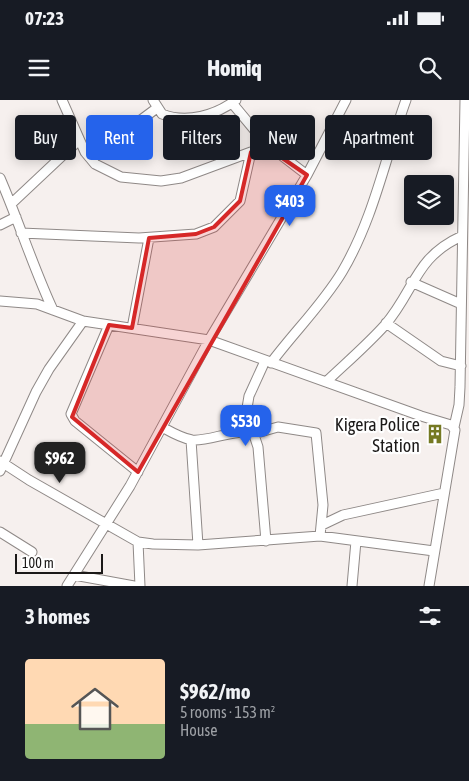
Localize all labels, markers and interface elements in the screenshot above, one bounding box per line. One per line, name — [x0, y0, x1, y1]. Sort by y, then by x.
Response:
text: 07:23 — [25, 7, 64, 29]
icon: menu — [25, 54, 53, 82]
icon: search — [416, 54, 444, 82]
text: Homiq — [207, 55, 262, 81]
chip: Buy — [15, 115, 76, 160]
chip: Rent — [86, 115, 153, 160]
chip: Filters — [163, 115, 240, 160]
chip: New — [250, 115, 315, 160]
chip: Apartment — [325, 115, 432, 160]
map controls — [404, 175, 454, 225]
button: layers — [404, 175, 454, 225]
pin: $403 — [260, 184, 320, 227]
text: $403 — [275, 192, 305, 210]
pin: $530 — [216, 404, 276, 447]
text: $530 — [231, 412, 261, 430]
place label: Kigera Police Station — [335, 414, 420, 456]
building icon: Kigera Police Station — [424, 423, 446, 445]
pin: $962 — [30, 442, 90, 484]
text: $962 — [45, 449, 75, 467]
scale bar — [15, 551, 102, 574]
text: 100 m — [22, 555, 54, 571]
icon: filters — [416, 602, 444, 630]
text: 3 homes — [25, 604, 90, 628]
icon: home — [65, 679, 125, 739]
text: $962/mo — [180, 679, 251, 703]
text: 5 rooms · 153 m² — [180, 703, 275, 721]
text: House — [180, 721, 217, 739]

